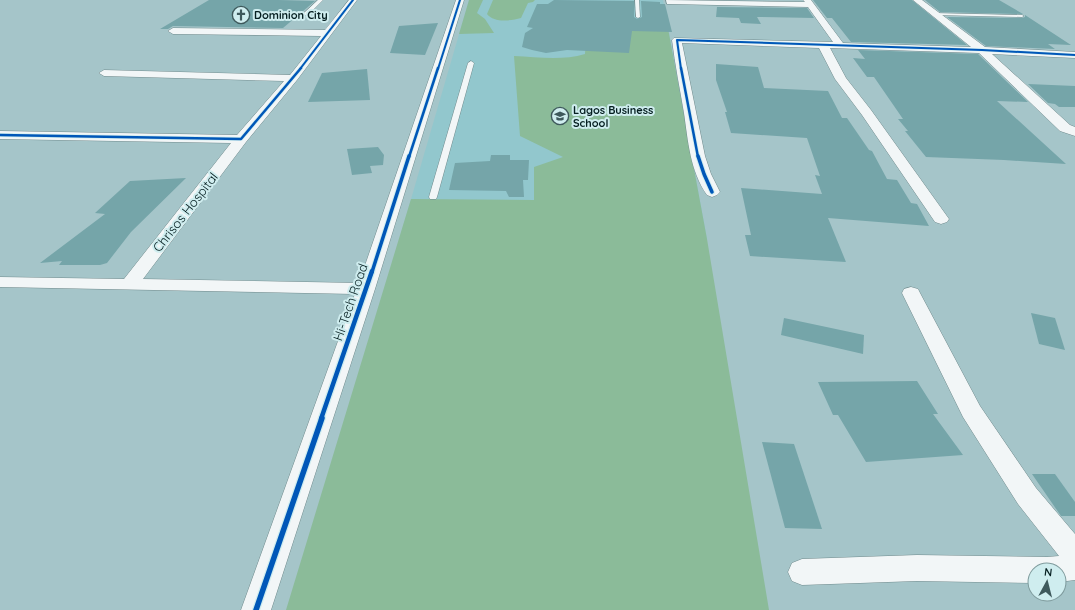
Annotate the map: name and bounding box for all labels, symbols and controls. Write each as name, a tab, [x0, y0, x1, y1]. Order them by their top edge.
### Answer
church icon: Dominion City	[231, 5, 251, 25]
place label: Dominion City	[254, 8, 328, 22]
place label: Lagos Business School	[573, 103, 653, 130]
school or university icon: Lagos Business School	[550, 106, 570, 126]
street label: Chrisos Hospital	[149, 169, 221, 255]
street label: Hi-Tech Road	[329, 261, 371, 343]
north arrow	[1027, 562, 1067, 602]
text: N	[1043, 565, 1053, 580]

